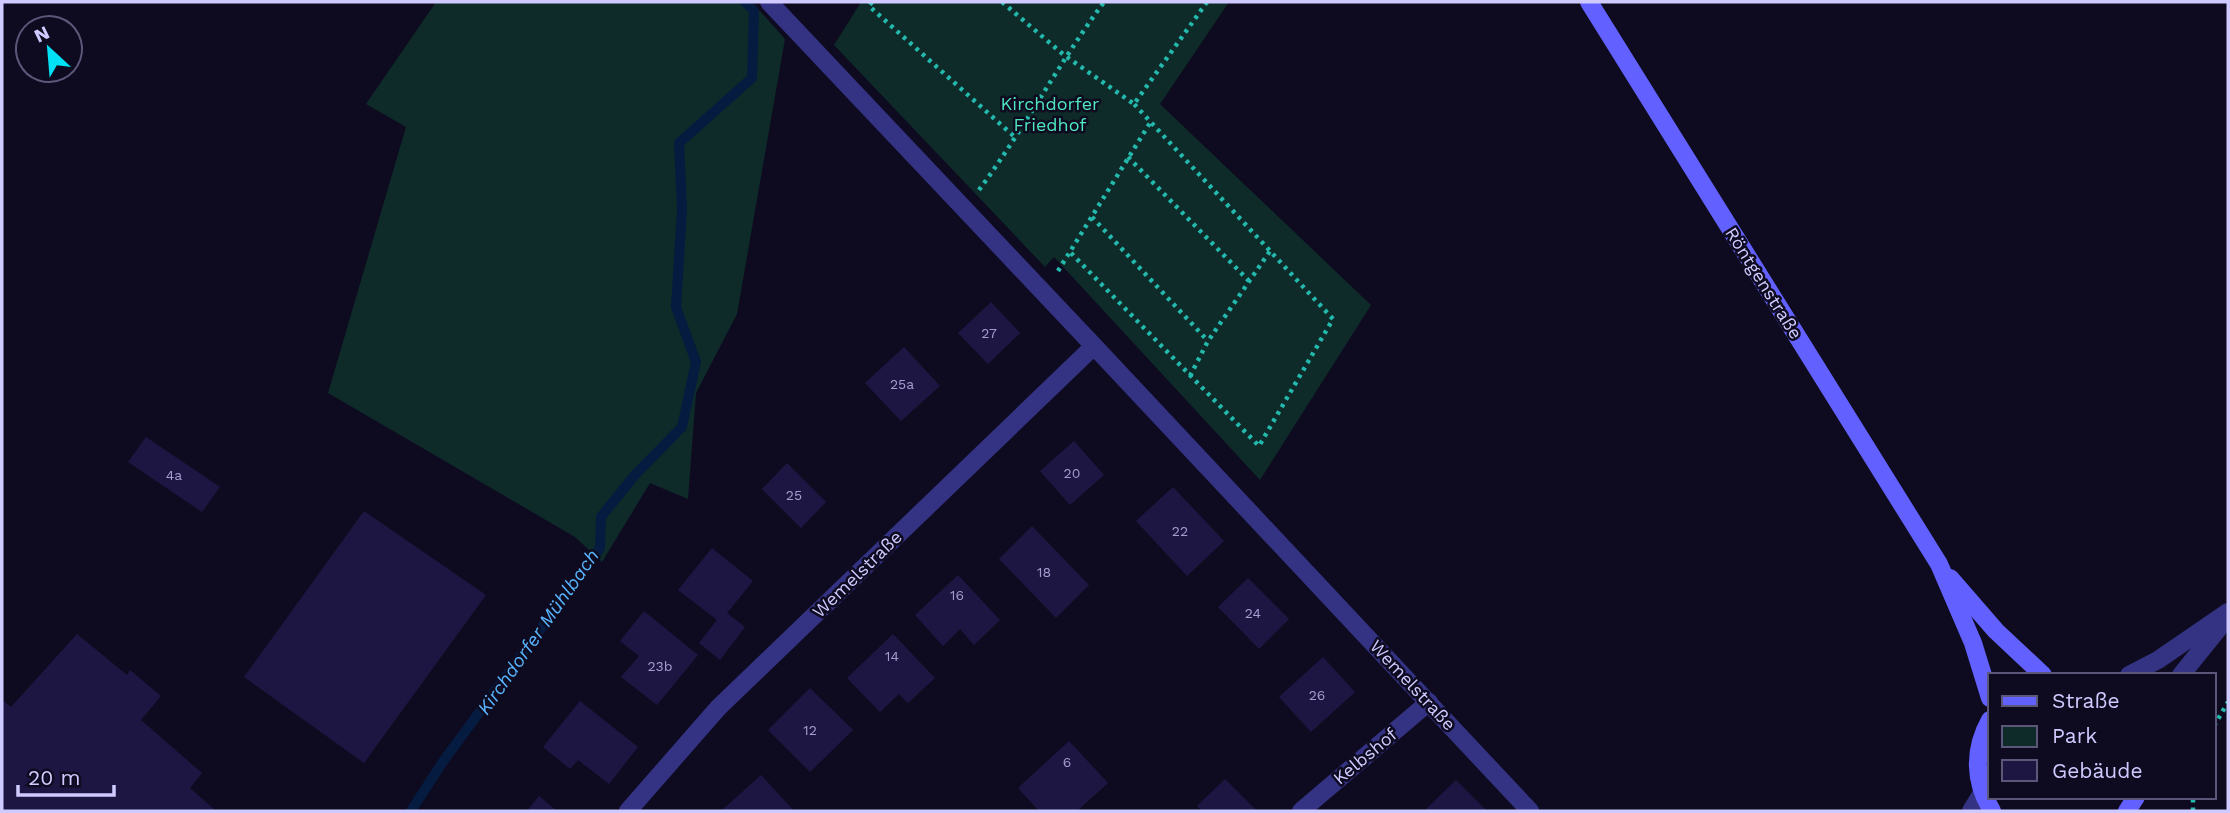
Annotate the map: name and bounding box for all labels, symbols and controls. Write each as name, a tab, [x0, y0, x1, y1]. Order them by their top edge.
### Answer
north arrow	[14, 14, 84, 84]
text: N	[30, 21, 53, 48]
park label: Kirchdorfer Friedhof	[1001, 93, 1099, 135]
street label: Röntgenstraße	[1721, 223, 1807, 343]
house number: 27	[981, 325, 997, 341]
house number: 25a	[890, 376, 914, 392]
house number: 20	[1064, 465, 1080, 481]
house number: 4a	[166, 467, 182, 483]
house number: 25	[786, 487, 802, 503]
house number: 22	[1172, 523, 1188, 539]
street label: Wemelstraße	[808, 526, 906, 622]
water label: Kirchdorfer Mühlbach	[472, 545, 604, 719]
house number: 18	[1037, 564, 1051, 580]
house number: 16	[950, 587, 964, 603]
house number: 24	[1245, 605, 1261, 621]
street label: Wemelstraße	[1366, 635, 1460, 735]
house number: 14	[885, 648, 899, 664]
house number: 23b	[647, 658, 673, 674]
legend	[1988, 673, 2216, 799]
house number: 26	[1309, 687, 1325, 703]
text: Straße	[2052, 688, 2120, 713]
house number: 12	[803, 722, 817, 738]
street label: Kelbshof	[1329, 723, 1401, 789]
text: Park	[2052, 723, 2097, 748]
scale bar	[18, 754, 114, 798]
house number: 6	[1063, 754, 1071, 770]
text: Gebäude	[2052, 758, 2143, 783]
text: 20 m	[28, 765, 80, 790]

